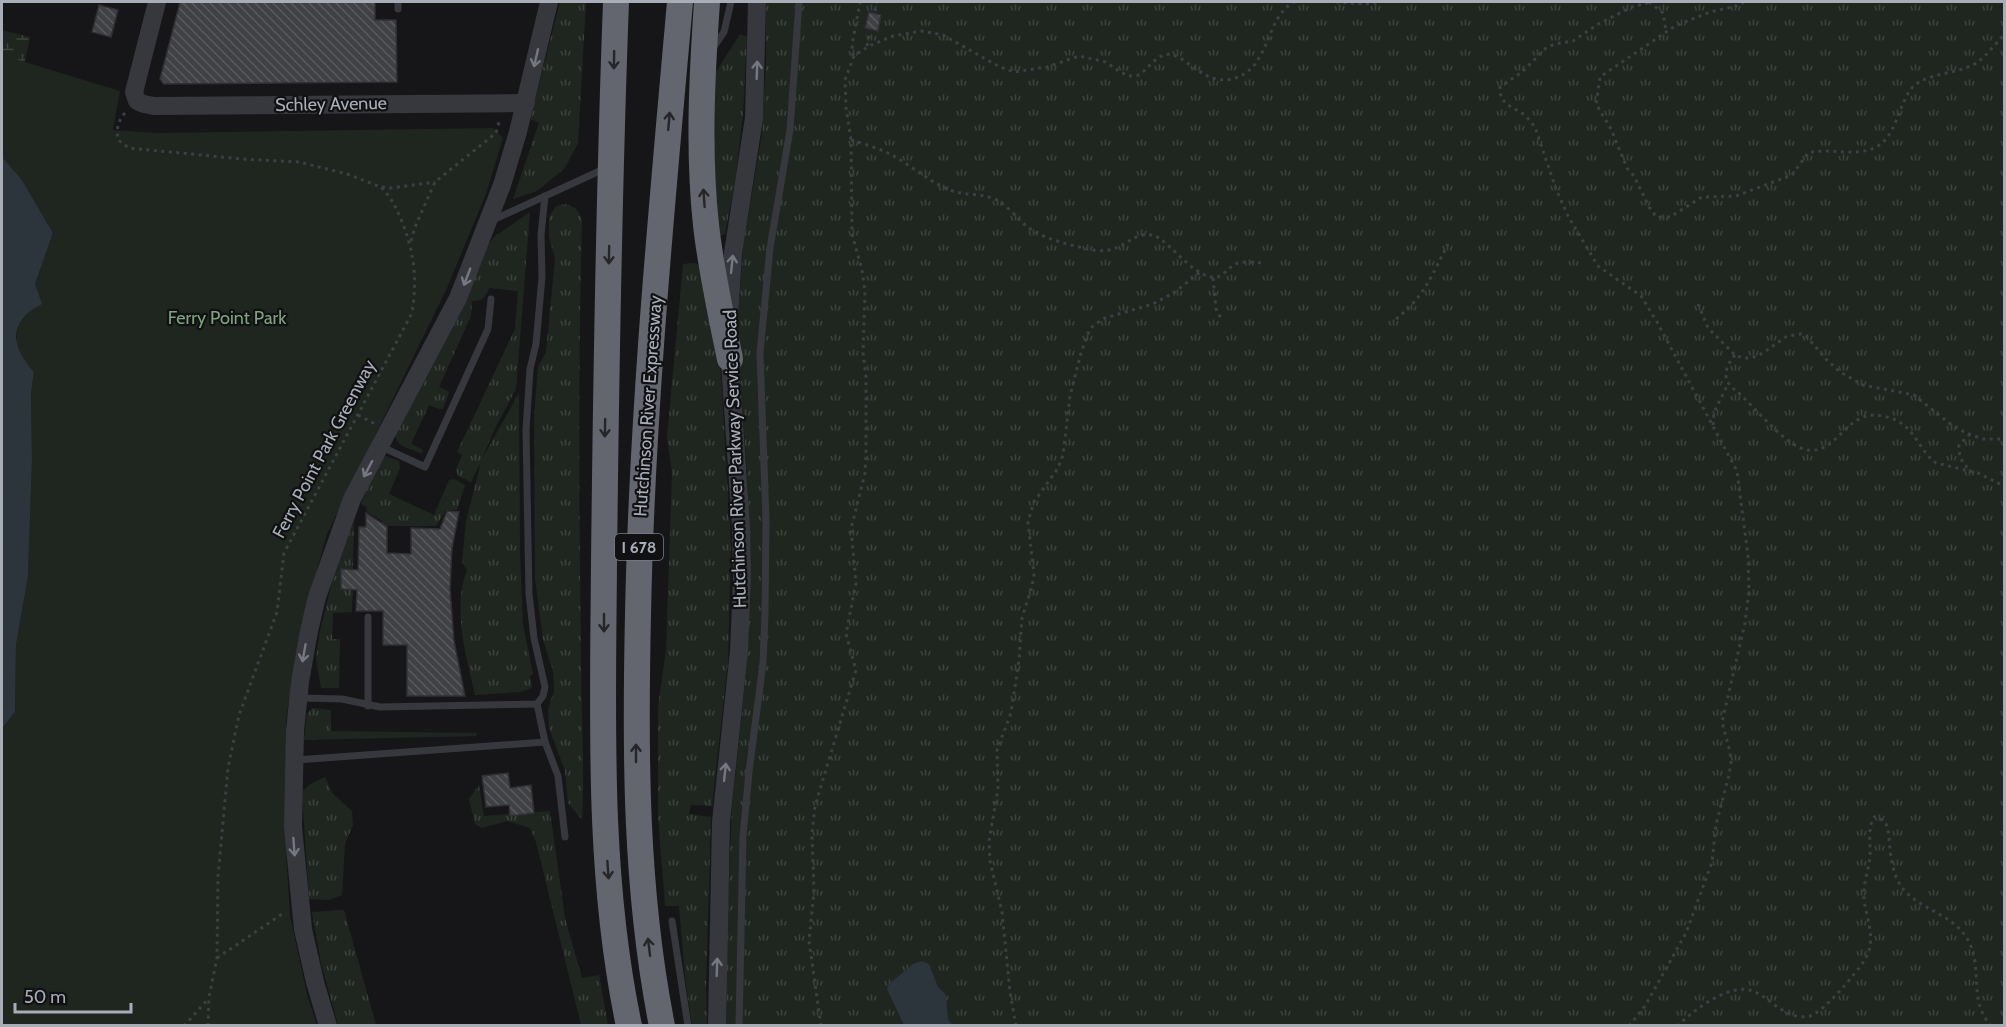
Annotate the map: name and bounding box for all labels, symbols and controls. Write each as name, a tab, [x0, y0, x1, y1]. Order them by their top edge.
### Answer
one-way arrow	[530, 48, 541, 68]
one-way arrow	[608, 49, 619, 69]
one-way arrow	[751, 61, 762, 81]
street label: Schley Avenue	[275, 92, 387, 116]
one-way arrow	[664, 111, 675, 131]
one-way arrow	[699, 188, 710, 208]
one-way arrow	[603, 244, 614, 264]
one-way arrow	[727, 254, 738, 274]
one-way arrow	[460, 267, 471, 286]
street label: Hutchinson River Expressway	[629, 295, 667, 517]
park label: Ferry Point Park	[168, 307, 287, 329]
street label: Hutchinson River Parkway Service Road	[719, 309, 751, 609]
street label: Ferry Point Park Greenway	[268, 356, 380, 542]
one-way arrow	[599, 418, 611, 438]
one-way arrow	[362, 460, 374, 477]
road number: I 678	[615, 534, 663, 560]
one-way arrow	[598, 613, 610, 633]
one-way arrow	[299, 642, 310, 662]
one-way arrow	[630, 743, 642, 763]
one-way arrow	[720, 763, 731, 783]
one-way arrow	[289, 836, 300, 856]
one-way arrow	[603, 860, 614, 879]
one-way arrow	[644, 938, 655, 957]
one-way arrow	[711, 958, 723, 978]
scale bar	[15, 976, 130, 1014]
text: 50 m	[24, 986, 66, 1008]

